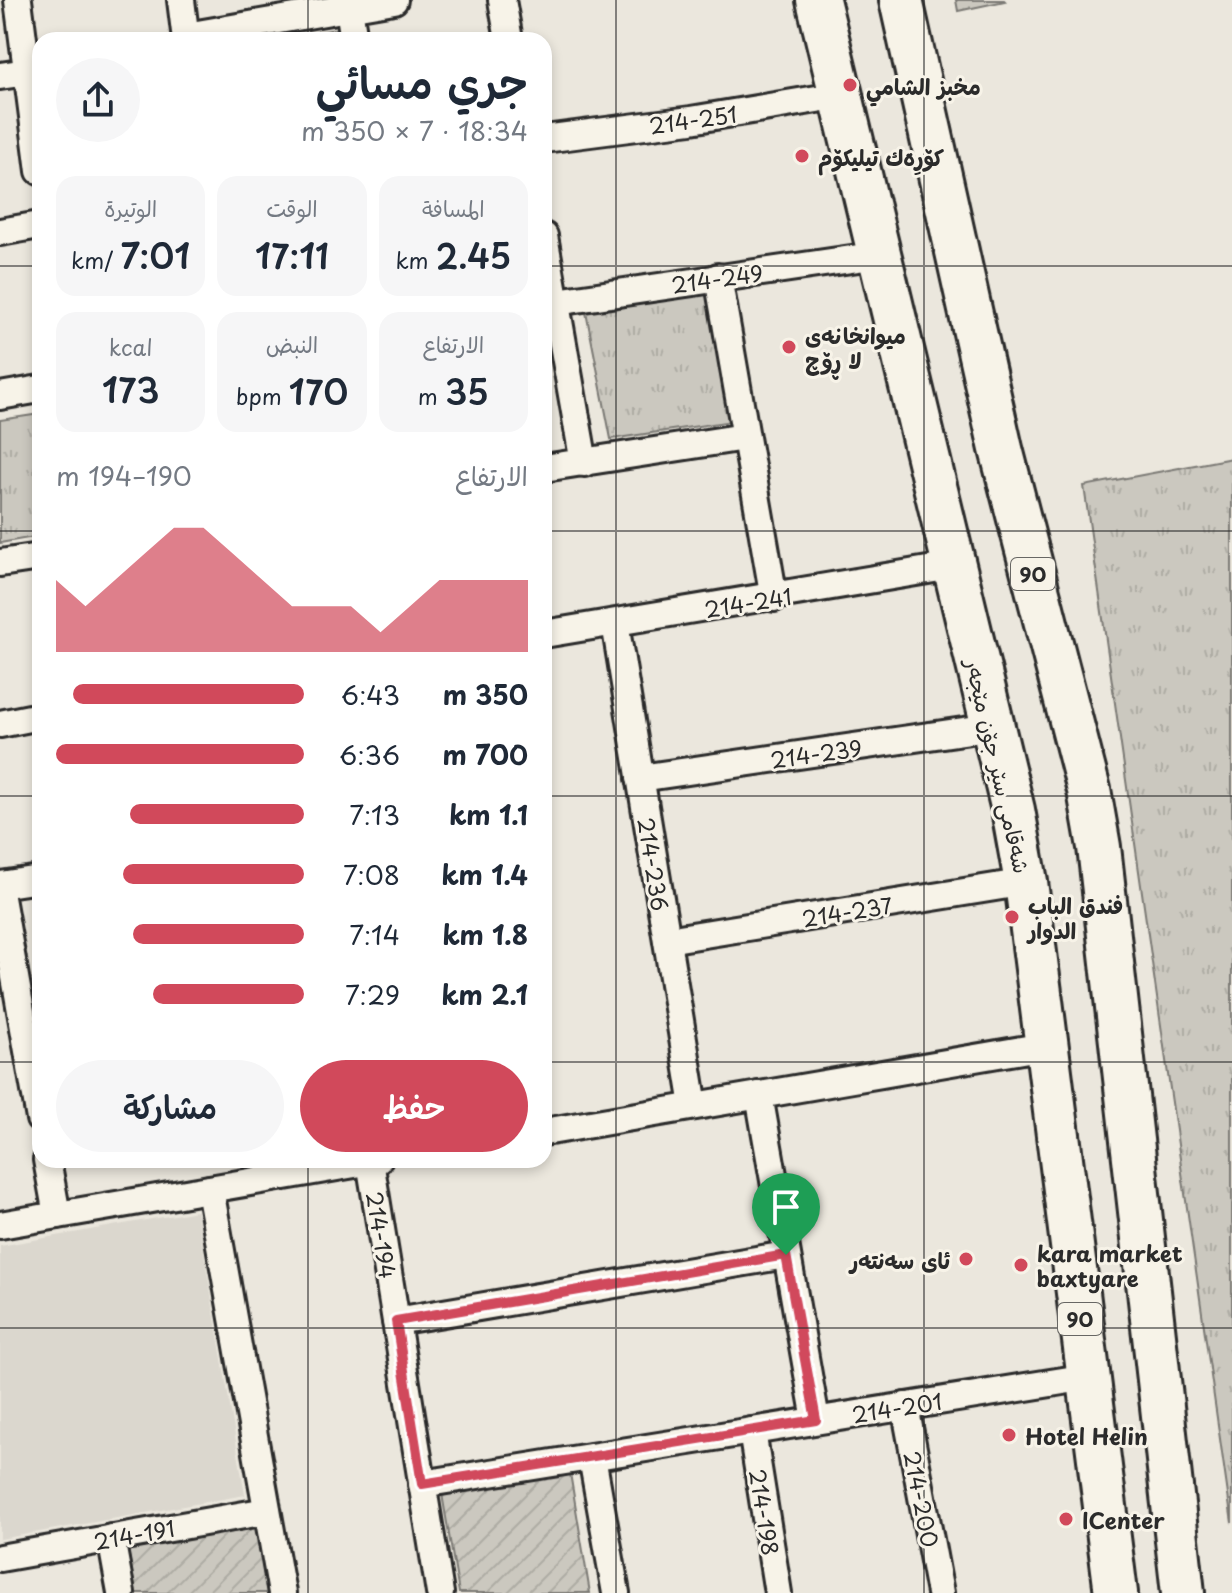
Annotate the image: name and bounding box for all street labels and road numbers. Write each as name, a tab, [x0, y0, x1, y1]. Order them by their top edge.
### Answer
street label: 214-251	[647, 96, 739, 142]
street label: 214-249	[669, 255, 765, 301]
road number: 90	[1011, 558, 1055, 590]
street label: 214-241	[702, 579, 794, 625]
street label: شەقامی سێر جۆن مێجەر	[958, 654, 1040, 877]
street label: 214-239	[768, 730, 864, 776]
street label: 214-236	[630, 815, 678, 913]
street label: 214-237	[799, 888, 895, 934]
street label: 214-194	[359, 1189, 405, 1281]
road number: 90	[1058, 1303, 1102, 1335]
street label: 214-201	[849, 1384, 945, 1430]
street label: 214-200	[896, 1448, 948, 1550]
street label: 214-198	[742, 1466, 788, 1558]
street label: 214-191	[91, 1511, 177, 1557]

